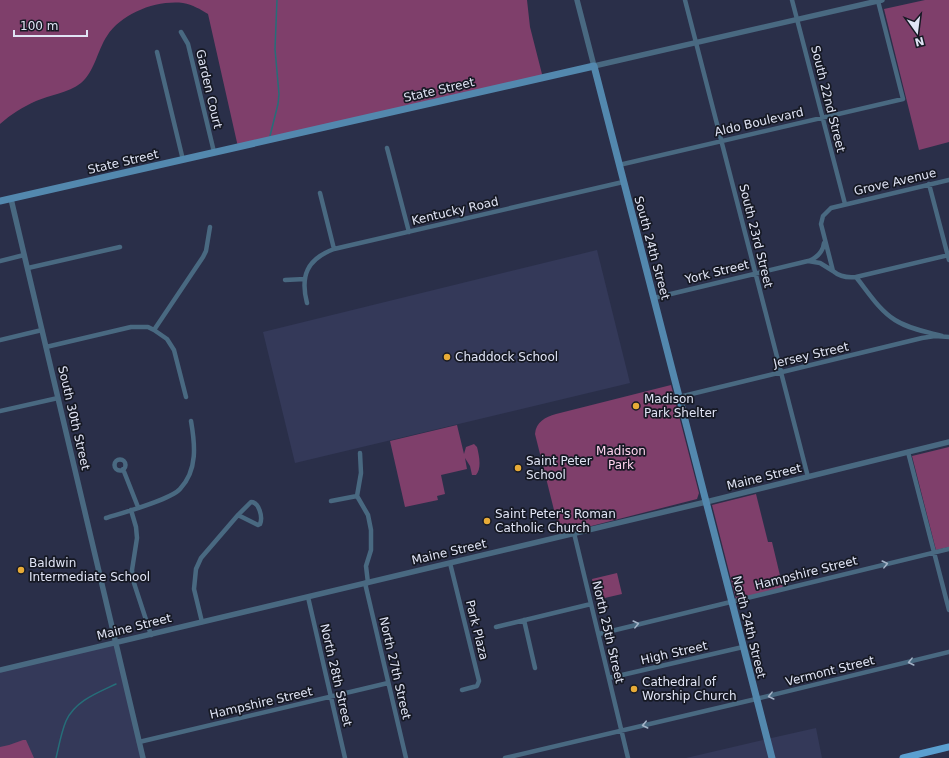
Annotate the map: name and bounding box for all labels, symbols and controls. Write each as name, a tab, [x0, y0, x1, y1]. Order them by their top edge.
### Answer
scale bar	[14, 12, 87, 38]
north arrow	[897, 12, 937, 52]
text: 100 m	[20, 19, 58, 33]
text: N	[913, 34, 925, 49]
street label: South 22nd Street	[808, 44, 848, 154]
street label: Garden Court	[193, 48, 225, 130]
street label: State Street	[402, 75, 476, 105]
street label: Aldo Boulevard	[713, 105, 805, 139]
street label: State Street	[86, 147, 160, 177]
street label: Grove Avenue	[852, 166, 938, 198]
street label: South 23rd Street	[736, 183, 776, 290]
street label: Kentucky Road	[410, 194, 500, 228]
street label: South 24th Street	[631, 195, 673, 302]
street label: York Street	[683, 257, 751, 287]
street label: Jersey Street	[771, 339, 850, 371]
place label: Chaddock School	[455, 350, 558, 364]
marker: Chaddock School	[442, 352, 452, 362]
street label: South 30th Street	[55, 365, 93, 472]
place label: Madison Park Shelter	[644, 392, 717, 420]
marker: Madison Park Shelter	[631, 401, 641, 411]
park label: Madison Park	[596, 444, 646, 472]
place label: Saint Peter School	[526, 454, 592, 482]
street label: Maine Street	[725, 461, 803, 493]
marker: Saint Peter School	[513, 463, 523, 473]
place label: Saint Peter's Roman Catholic Church	[495, 507, 616, 535]
marker: Saint Peter's Roman Catholic Church	[482, 516, 492, 526]
street label: Maine Street	[410, 537, 488, 567]
street label: Hampshire Street	[753, 553, 859, 593]
place label: Baldwin Intermediate School	[29, 556, 150, 584]
one-way arrow	[882, 561, 888, 569]
marker: Baldwin Intermediate School	[16, 565, 26, 575]
street label: North 24th Street	[729, 574, 769, 680]
street label: North 25th Street	[589, 579, 627, 685]
street label: Park Plaza	[463, 599, 491, 661]
street label: Maine Street	[95, 611, 173, 643]
street label: North 27th Street	[376, 615, 414, 721]
one-way arrow	[633, 621, 640, 629]
street label: North 28th Street	[317, 622, 355, 728]
street label: High Street	[639, 638, 709, 667]
street label: Vermont Street	[784, 653, 876, 689]
one-way arrow	[908, 657, 914, 665]
place label: Cathedral of Worship Church	[642, 675, 737, 703]
street label: Hampshire Street	[208, 684, 314, 722]
marker: Cathedral of Worship Church	[629, 684, 639, 694]
one-way arrow	[768, 691, 774, 699]
one-way arrow	[641, 721, 648, 729]

